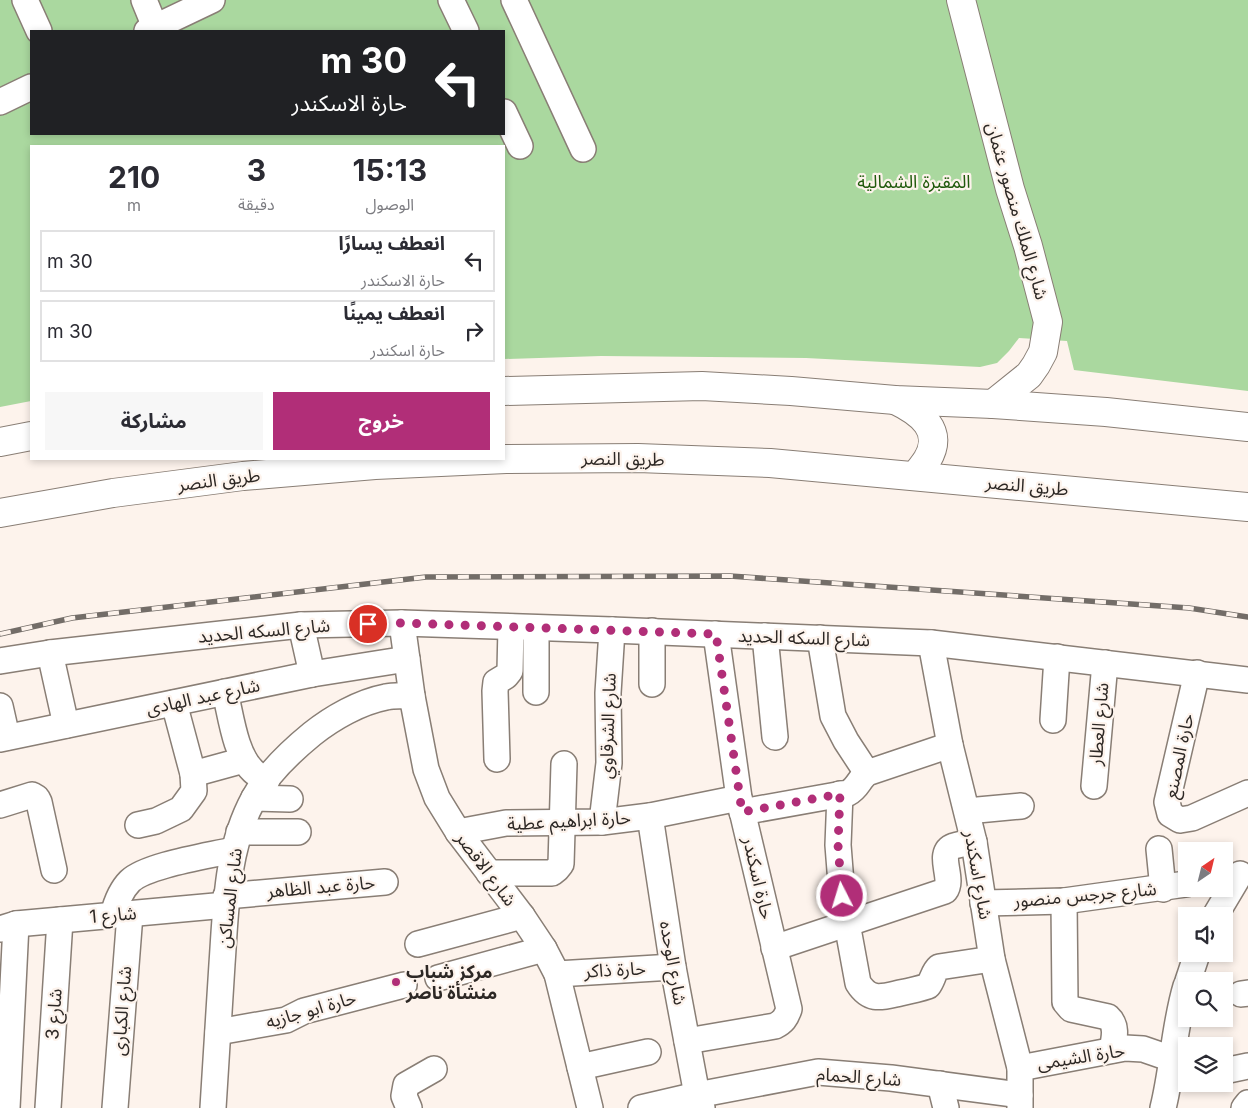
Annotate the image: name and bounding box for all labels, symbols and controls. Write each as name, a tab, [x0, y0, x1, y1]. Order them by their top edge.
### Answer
text: 30 m	[321, 39, 407, 81]
icon: left	[425, 50, 490, 115]
text: حارة الاسكندر	[292, 90, 407, 116]
street label: شارع الملك منصور عثمان	[978, 120, 1053, 303]
text: 3	[247, 152, 266, 188]
text: 15:13	[353, 152, 427, 188]
text: 210	[108, 159, 160, 195]
park label: المقبرة الشمالية	[857, 171, 971, 193]
text: دقيقة	[238, 194, 275, 214]
text: الوصول	[365, 194, 414, 214]
text: m	[127, 195, 141, 215]
text: انعطف يسارًا	[338, 232, 445, 255]
icon: left	[460, 247, 488, 275]
text: 30 m	[47, 250, 93, 273]
text: حارة الاسكندر	[361, 270, 445, 290]
text: انعطف يمينًا	[343, 302, 445, 325]
icon: right	[460, 317, 488, 345]
text: 30 m	[47, 320, 93, 343]
text: حارة اسكندر	[370, 340, 445, 360]
button: مشاركة	[45, 392, 263, 450]
button: خروج	[273, 392, 490, 450]
street label: طريق النصر	[580, 447, 665, 471]
street label: طريق النصر	[175, 464, 262, 496]
street label: طريق النصر	[984, 471, 1069, 501]
pin	[347, 603, 389, 645]
icon: arrive	[354, 610, 382, 638]
street label: شارع السكه الحديد	[197, 614, 331, 651]
street label: شارع السكه الحديد	[737, 625, 871, 654]
street label: شارع الشرقاوي	[595, 673, 624, 779]
street label: شارع عبد الهادى	[144, 674, 262, 723]
street label: شارع العطار	[1084, 682, 1117, 768]
street label: حارة المصنع	[1159, 712, 1202, 801]
street label: حارة ابراهيم عطية	[507, 807, 631, 837]
street label: شارع الاقصر	[448, 827, 521, 912]
street label: شارع اسكندر	[956, 828, 997, 922]
street label: حارة اسكندر	[738, 834, 778, 921]
north arrow	[1178, 842, 1232, 898]
map controls	[1178, 842, 1233, 1092]
street label: شارع المساكن	[213, 847, 250, 950]
position arrow	[815, 869, 867, 921]
street label: حارة عبد الظاهر	[265, 871, 376, 903]
street label: شارع جرجس منصور	[1012, 878, 1158, 915]
street label: شارع 1	[88, 902, 138, 931]
button: sound	[1178, 907, 1233, 962]
street label: شارع الوحده	[652, 919, 691, 1007]
street label: حارة ذاكر	[583, 957, 646, 983]
place label: مركز شباب منشأة ناصر	[405, 961, 497, 1004]
street label: شارع الكبارى	[108, 965, 139, 1057]
button: search	[1178, 972, 1233, 1027]
marker: مركز شباب منشأة ناصر	[390, 976, 402, 988]
street label: حارة ابو جازيه	[263, 987, 359, 1033]
street label: شارع 3	[41, 988, 70, 1041]
button: layers	[1178, 1037, 1233, 1092]
street label: حارة الشيمى	[1035, 1039, 1127, 1075]
street label: شارع الحمام	[816, 1063, 902, 1094]

